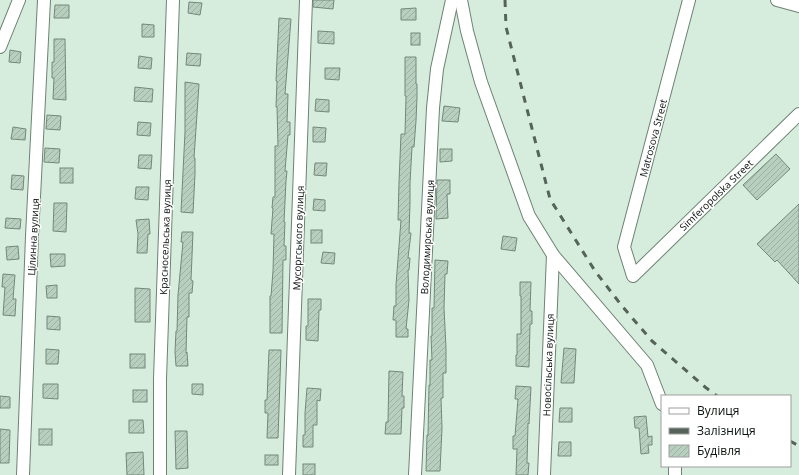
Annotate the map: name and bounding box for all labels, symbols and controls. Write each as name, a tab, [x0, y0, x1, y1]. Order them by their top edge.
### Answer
street label: Matrosova Street	[636, 97, 670, 178]
street label: Simferopolska Street	[676, 156, 756, 234]
street label: Красносельська вулиця	[156, 179, 174, 295]
street label: Володимирська вулиця	[417, 179, 437, 295]
street label: Мусоргського вулиця	[289, 185, 307, 291]
street label: Цілинна вулиця	[24, 198, 42, 276]
street label: Новосільська вулиця	[539, 313, 557, 417]
legend	[661, 395, 791, 467]
text: Вулиця	[697, 402, 739, 419]
text: Залізниця	[697, 422, 756, 439]
text: Будівля	[697, 442, 741, 459]

